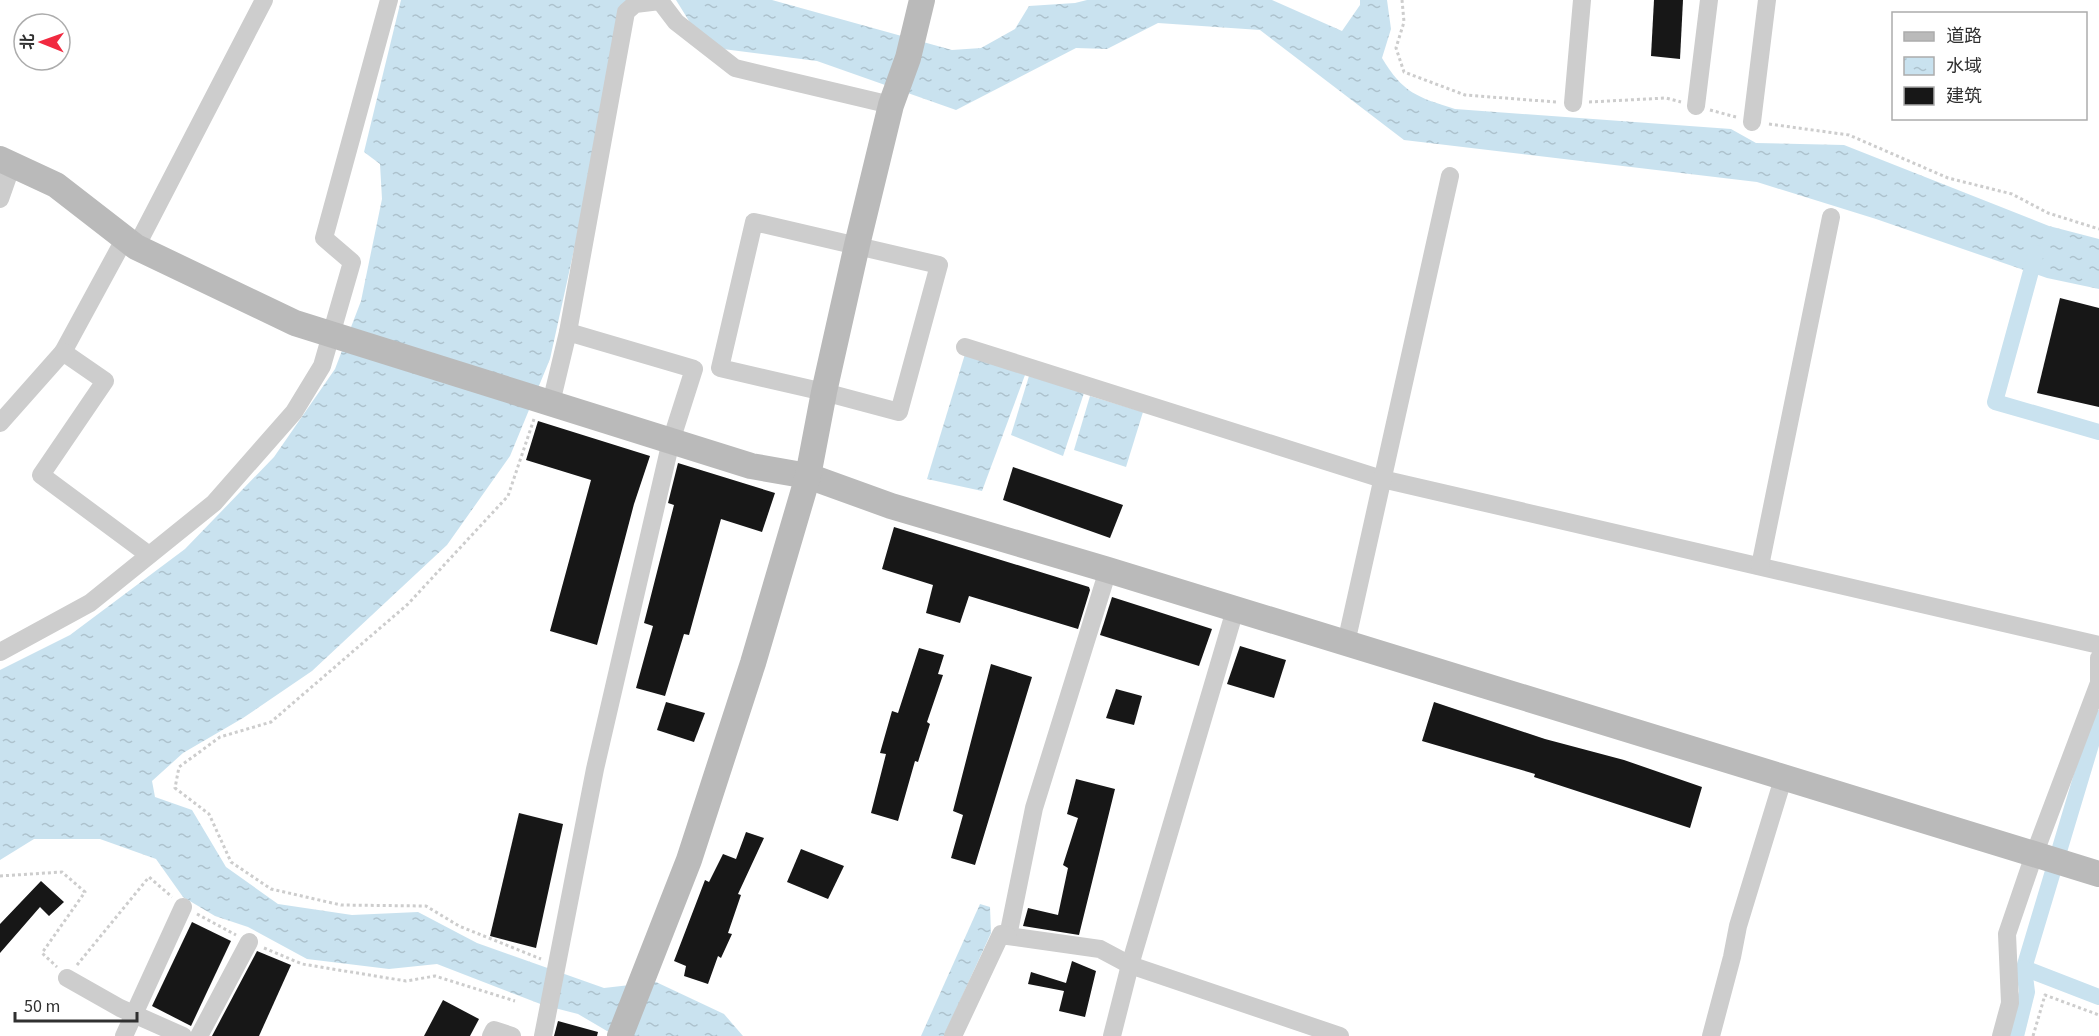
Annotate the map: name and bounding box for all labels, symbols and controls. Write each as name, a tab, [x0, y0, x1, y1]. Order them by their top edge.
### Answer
north arrow	[12, 12, 72, 72]
legend	[1892, 12, 2087, 120]
text: 道路	[1946, 24, 1982, 49]
text: 北	[17, 34, 39, 50]
text: 水域	[1946, 54, 1982, 79]
text: 建筑	[1946, 84, 1982, 109]
scale bar	[15, 985, 136, 1023]
text: 50 m	[24, 994, 60, 1019]

